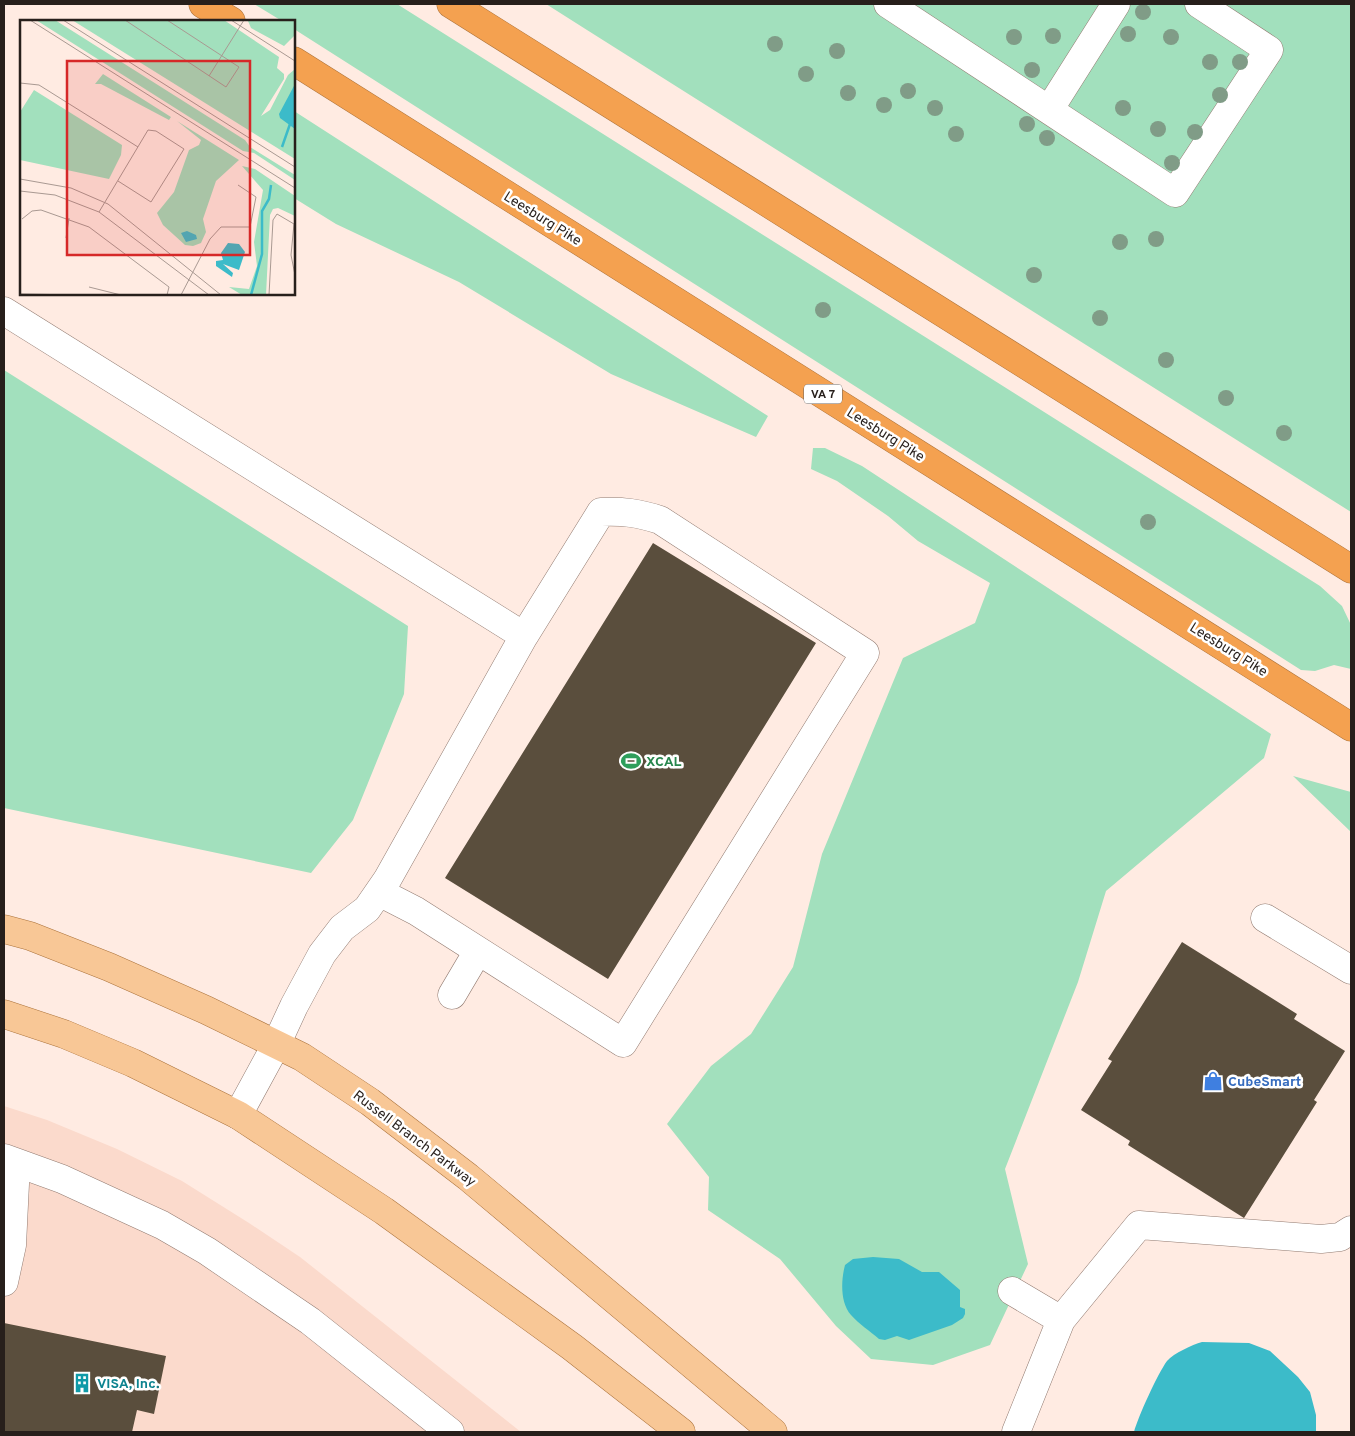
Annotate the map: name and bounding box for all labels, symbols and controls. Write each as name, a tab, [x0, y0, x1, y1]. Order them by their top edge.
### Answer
inset map	[20, 20, 295, 295]
street label: Leesburg Pike	[500, 189, 584, 250]
road number: VA 7	[804, 384, 842, 404]
street label: Leesburg Pike	[843, 405, 927, 466]
street label: Leesburg Pike	[1186, 620, 1270, 681]
sports icon: XCAL	[620, 750, 642, 772]
place label: XCAL	[646, 754, 682, 771]
shop icon: CubeSmart	[1202, 1070, 1224, 1092]
place label: CubeSmart	[1228, 1074, 1301, 1091]
street label: Russell Branch Parkway	[349, 1087, 479, 1191]
building icon: VISA, Inc.	[71, 1372, 93, 1394]
place label: VISA, Inc.	[97, 1376, 159, 1393]

